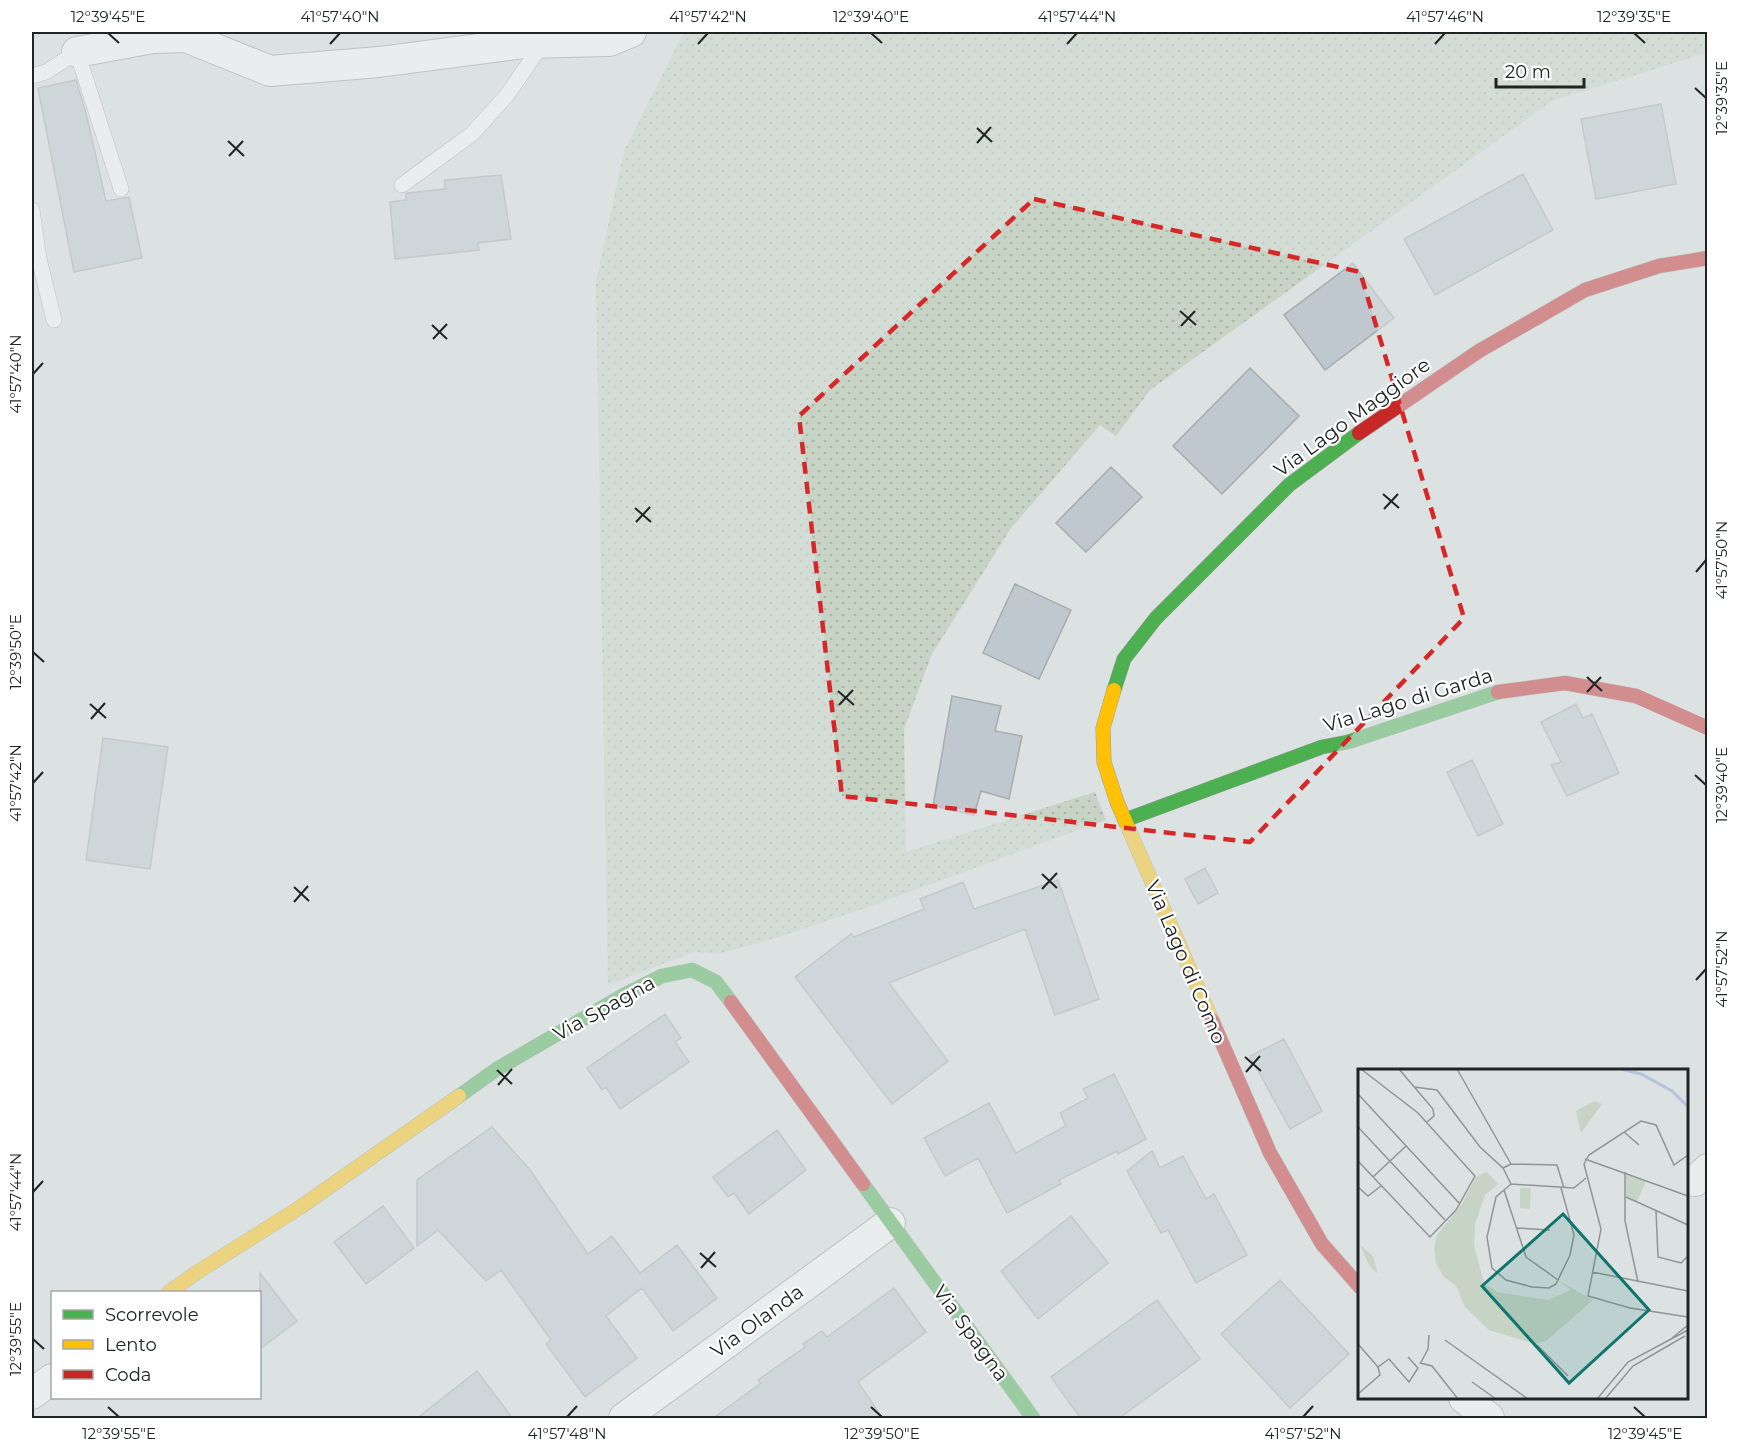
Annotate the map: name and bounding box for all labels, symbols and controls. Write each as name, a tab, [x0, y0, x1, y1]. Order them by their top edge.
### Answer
text: 12°39'45"E	[71, 7, 145, 26]
text: 41°57'40"N	[300, 7, 380, 26]
text: 41°57'42"N	[669, 7, 747, 26]
text: 12°39'40"E	[833, 7, 909, 26]
text: 41°57'44"N	[1038, 7, 1116, 26]
text: 41°57'46"N	[1406, 7, 1484, 26]
text: 12°39'35"E	[1597, 7, 1671, 26]
scale bar	[1496, 51, 1584, 89]
text: 20 m	[1505, 61, 1551, 83]
text: 12°39'35"E	[1712, 61, 1731, 135]
text: 41°57'40"N	[6, 334, 25, 414]
street label: Via Lago Maggiore	[1269, 352, 1435, 482]
text: 41°57'50"N	[1712, 521, 1731, 599]
text: 12°39'50"E	[6, 614, 25, 690]
street label: Via Lago di Garda	[1321, 663, 1495, 737]
text: 41°57'42"N	[6, 744, 25, 822]
text: 12°39'40"E	[1712, 747, 1731, 823]
street label: Via Lago di Como	[1141, 877, 1231, 1047]
text: 41°57'52"N	[1712, 931, 1731, 1007]
street label: Via Spagna	[549, 970, 659, 1046]
inset map	[1358, 1069, 1688, 1399]
text: 41°57'44"N	[6, 1153, 25, 1231]
street label: Via Olanda	[706, 1279, 808, 1363]
street label: Via Spagna	[928, 1280, 1014, 1386]
legend	[51, 1291, 261, 1399]
text: 12°39'55"E	[6, 1302, 25, 1376]
text: Scorrevole	[105, 1304, 199, 1326]
text: Lento	[105, 1334, 157, 1356]
text: Coda	[105, 1364, 151, 1386]
text: 12°39'55"E	[82, 1424, 156, 1443]
text: 41°57'48"N	[528, 1424, 606, 1443]
text: 12°39'50"E	[844, 1424, 920, 1443]
text: 41°57'52"N	[1265, 1424, 1341, 1443]
text: 12°39'45"E	[1608, 1424, 1682, 1443]

